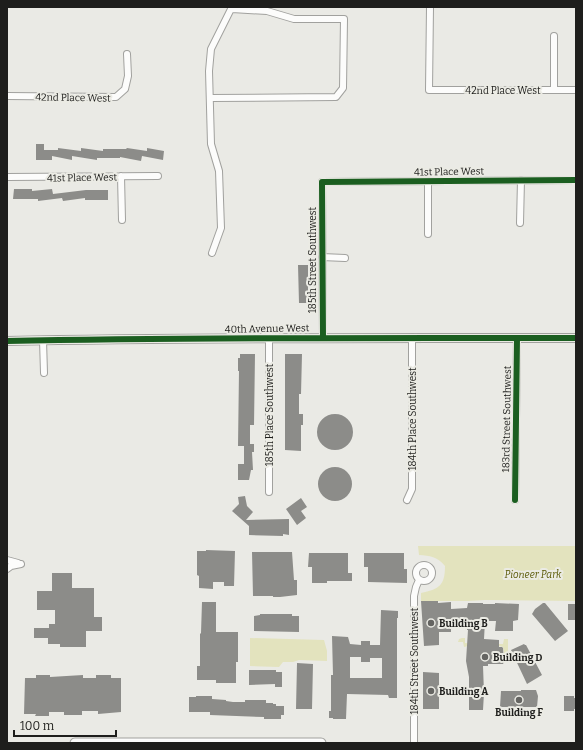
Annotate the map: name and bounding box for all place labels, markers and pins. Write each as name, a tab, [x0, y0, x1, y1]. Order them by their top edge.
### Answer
marker: Building B	[426, 618, 436, 628]
place label: Building B	[439, 618, 488, 630]
marker: Building D	[480, 652, 490, 662]
place label: Building D	[493, 652, 542, 664]
marker: Building A	[426, 686, 436, 696]
place label: Building A	[439, 686, 489, 698]
marker: Building F	[514, 695, 524, 705]
place label: Building F	[495, 707, 543, 719]

